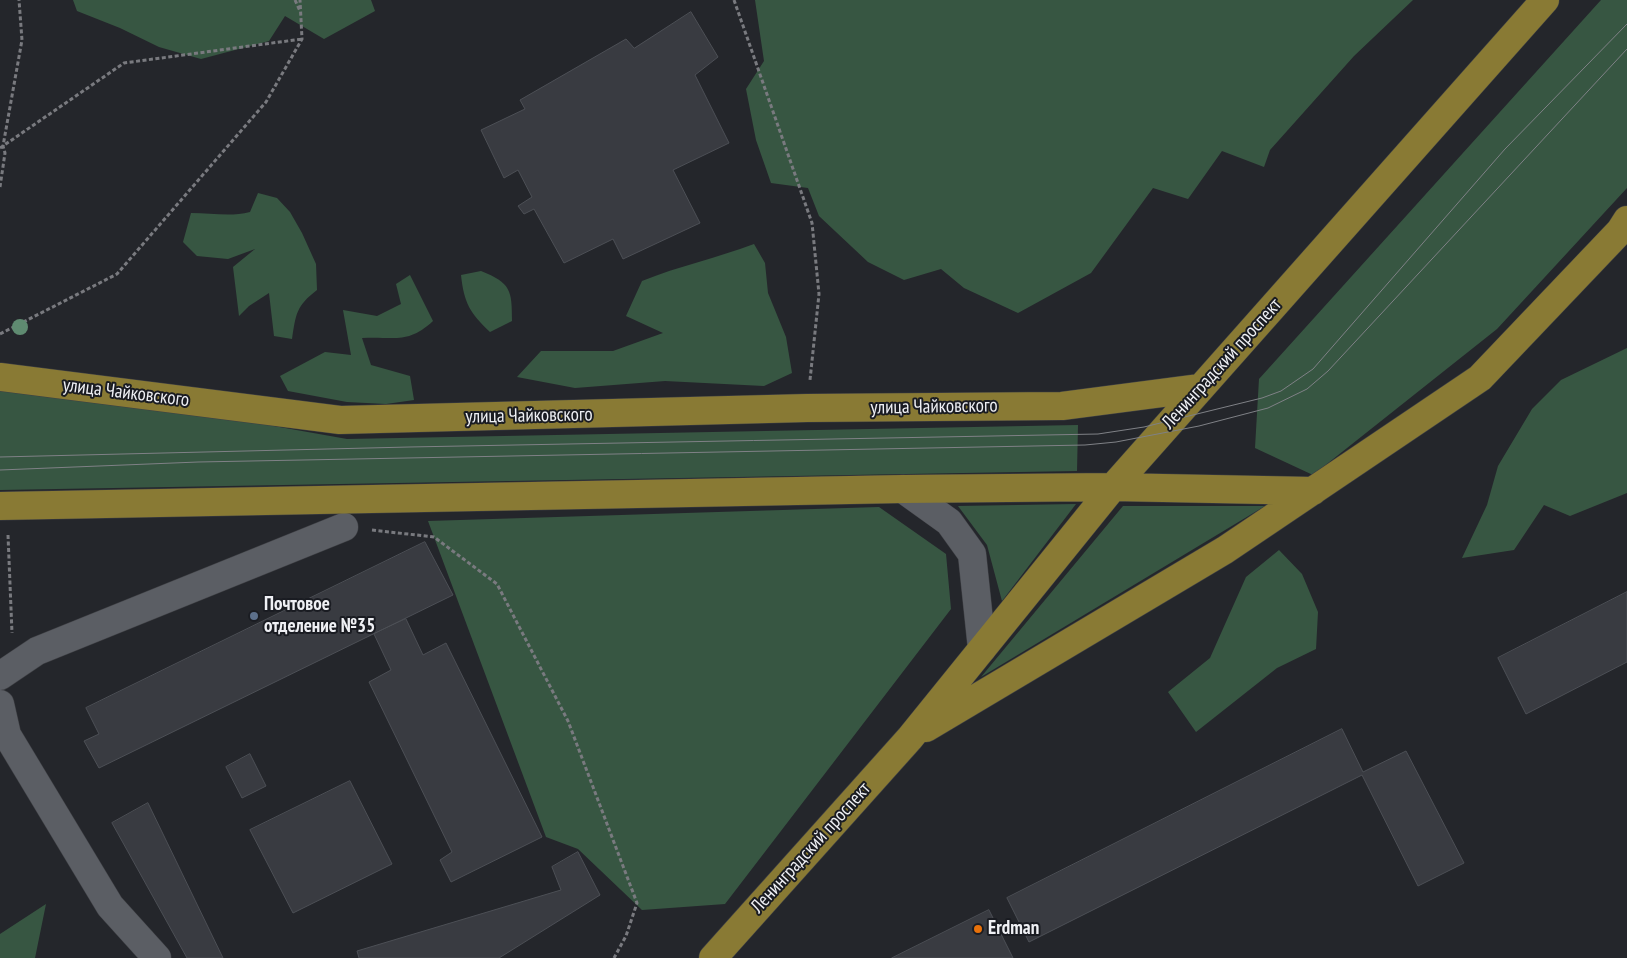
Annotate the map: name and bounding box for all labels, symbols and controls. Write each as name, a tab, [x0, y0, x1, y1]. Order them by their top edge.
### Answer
street label: Ленинградский проспект	[1157, 294, 1287, 434]
street label: улица Чайковского	[62, 374, 190, 412]
street label: улица Чайковского	[870, 394, 998, 420]
street label: улица Чайковского	[465, 403, 593, 429]
place label: Почтовое отделение №35	[264, 594, 375, 638]
marker: Почтовое отделение №35	[248, 610, 260, 622]
street label: Ленинградский проспект	[746, 778, 876, 918]
place label: Erdman	[988, 918, 1039, 940]
marker: Erdman	[972, 923, 984, 935]

